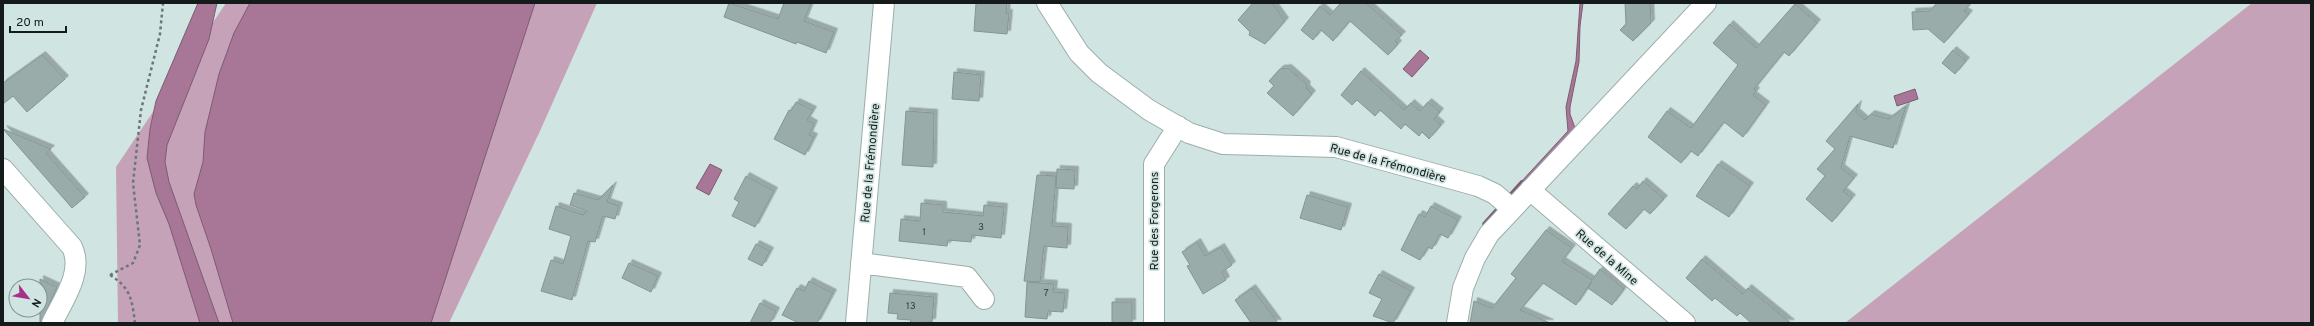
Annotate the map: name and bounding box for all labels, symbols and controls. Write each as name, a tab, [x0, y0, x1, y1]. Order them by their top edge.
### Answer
scale bar	[10, 8, 66, 34]
text: 20 m	[16, 15, 44, 31]
street label: Rue de la Frémondière	[858, 103, 884, 223]
street label: Rue de la Frémondière	[1328, 141, 1448, 187]
street label: Rue des Forgerons	[1147, 172, 1163, 270]
house number: 3	[978, 221, 984, 234]
house number: 1	[922, 226, 926, 239]
street label: Rue de la Mine	[1572, 226, 1641, 289]
north arrow	[8, 278, 48, 318]
house number: 7	[1043, 287, 1049, 300]
text: N	[28, 296, 44, 310]
house number: 13	[906, 300, 916, 313]

